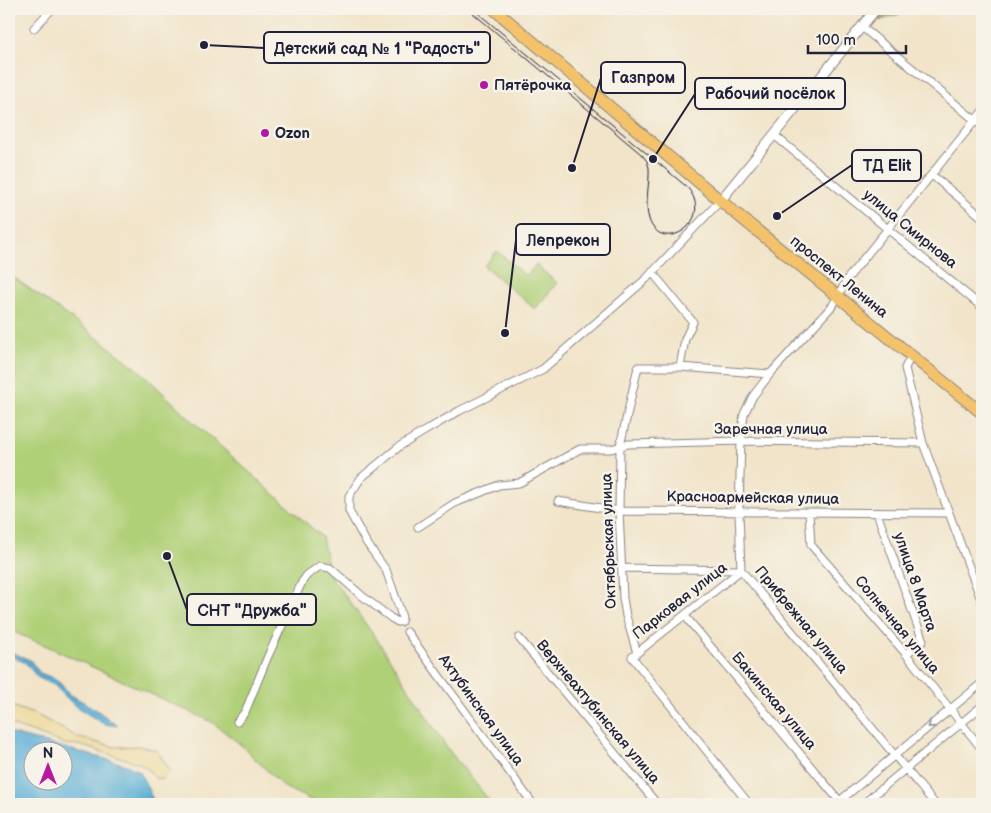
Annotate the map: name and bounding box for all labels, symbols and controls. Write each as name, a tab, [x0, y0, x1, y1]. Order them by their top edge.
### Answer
scale bar	[808, 22, 906, 54]
text: 100 m	[816, 31, 856, 50]
callout: Детский сад № 1 "Радость"	[264, 32, 490, 63]
text: Детский сад № 1 "Радость"	[274, 40, 480, 59]
callout: Газпром	[601, 62, 685, 93]
text: Газпром	[611, 69, 675, 88]
place label: Пятёрочка	[494, 76, 572, 95]
callout: Рабочий посёлок	[695, 78, 845, 109]
marker: Пятёрочка	[478, 79, 490, 91]
text: Рабочий посёлок	[705, 85, 836, 104]
place label: Ozon	[275, 124, 310, 143]
marker: Ozon	[259, 127, 271, 139]
callout: ТД Elit	[852, 150, 921, 181]
text: ТД Elit	[863, 157, 912, 176]
street label: улица Смирнова	[859, 185, 961, 273]
callout: Лепрекон	[516, 224, 610, 255]
text: Лепрекон	[525, 232, 600, 251]
street label: проспект Ленина	[786, 232, 892, 322]
street label: Заречная улица	[714, 420, 828, 439]
street label: Октябрьская улица	[597, 473, 621, 609]
street label: Красноармейская улица	[667, 487, 840, 509]
street label: улица 8 Марта	[889, 530, 941, 634]
street label: Парковая улица	[629, 558, 731, 644]
street label: Прибрежная улица	[750, 562, 852, 678]
street label: Солнечная улица	[850, 572, 944, 678]
callout: СНТ "Дружба"	[187, 594, 316, 625]
text: СНТ "Дружба"	[197, 602, 307, 621]
street label: Верхнеахтубинская улица	[532, 636, 664, 788]
street label: Бакинская улица	[728, 648, 821, 754]
street label: Ахтубинская улица	[434, 650, 528, 769]
one-way arrow	[928, 720, 937, 728]
north arrow	[22, 740, 72, 790]
text: N	[43, 745, 53, 762]

